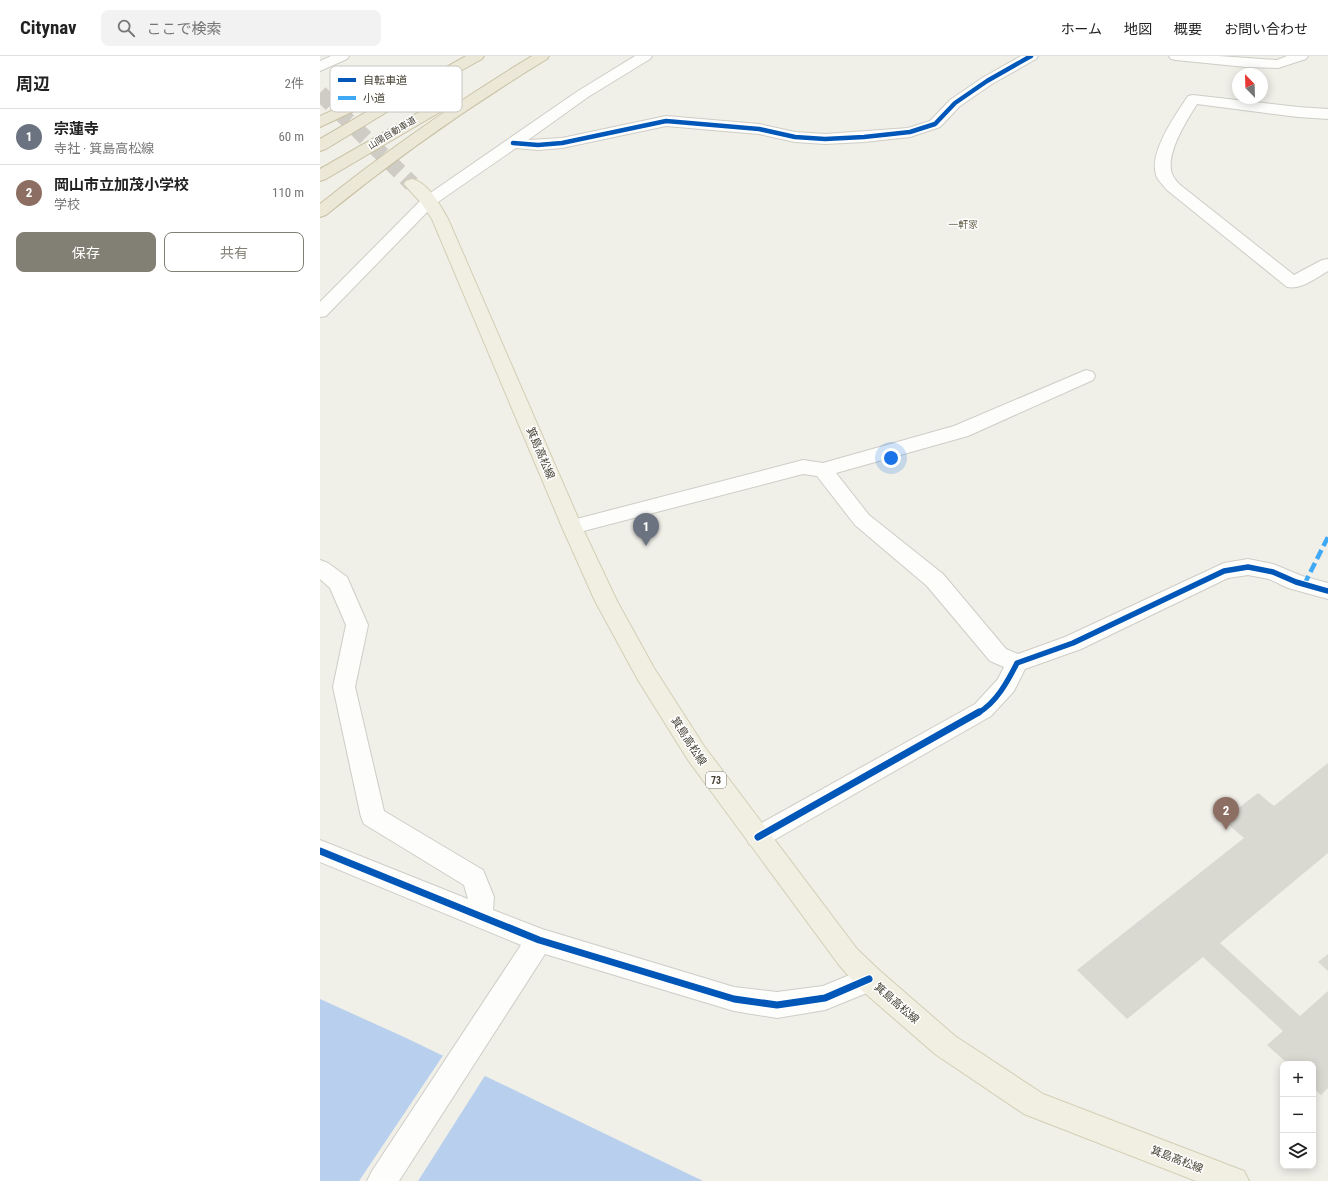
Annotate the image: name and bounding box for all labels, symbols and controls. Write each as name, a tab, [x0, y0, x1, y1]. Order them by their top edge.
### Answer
search box	[101, 10, 381, 46]
text: Citynav	[20, 16, 77, 39]
icon: search	[115, 17, 137, 39]
text: ここで検索	[147, 20, 222, 38]
text: ホーム	[1060, 21, 1102, 37]
text: 地図	[1124, 21, 1152, 37]
text: 概要	[1174, 21, 1202, 37]
text: お問い合わせ	[1224, 21, 1308, 37]
legend	[330, 66, 462, 112]
north arrow	[1232, 68, 1268, 104]
text: 周辺	[16, 74, 50, 94]
text: 自転車道	[363, 74, 407, 87]
text: 2件	[285, 76, 304, 91]
text: 小道	[363, 92, 385, 105]
street label: 山陽自動車道	[366, 115, 418, 151]
text: 宗蓮寺	[54, 120, 99, 138]
text: 1	[26, 129, 32, 144]
text: 60 m	[278, 129, 304, 144]
text: 寺社 · 箕島高松線	[54, 141, 154, 156]
text: 岡山市立加茂小学校	[54, 176, 189, 194]
text: 2	[26, 185, 32, 200]
text: 110 m	[272, 185, 304, 200]
text: 学校	[54, 197, 80, 212]
district label: 一軒家	[948, 219, 978, 230]
button: 保存	[16, 232, 156, 272]
button: 共有	[164, 232, 304, 272]
street label: 箕島高松線	[524, 425, 557, 481]
your location	[881, 448, 901, 468]
pin: 1	[633, 513, 659, 546]
street label: 箕島高松線	[668, 715, 709, 768]
road number: 73	[706, 772, 726, 788]
pin: 2	[1213, 797, 1239, 830]
street label: 箕島高松線	[872, 980, 922, 1026]
map controls	[1280, 1061, 1316, 1169]
button: +	[1280, 1061, 1316, 1097]
button: −	[1280, 1097, 1316, 1133]
button: layers	[1280, 1133, 1316, 1169]
street label: 箕島高松線	[1149, 1144, 1205, 1175]

